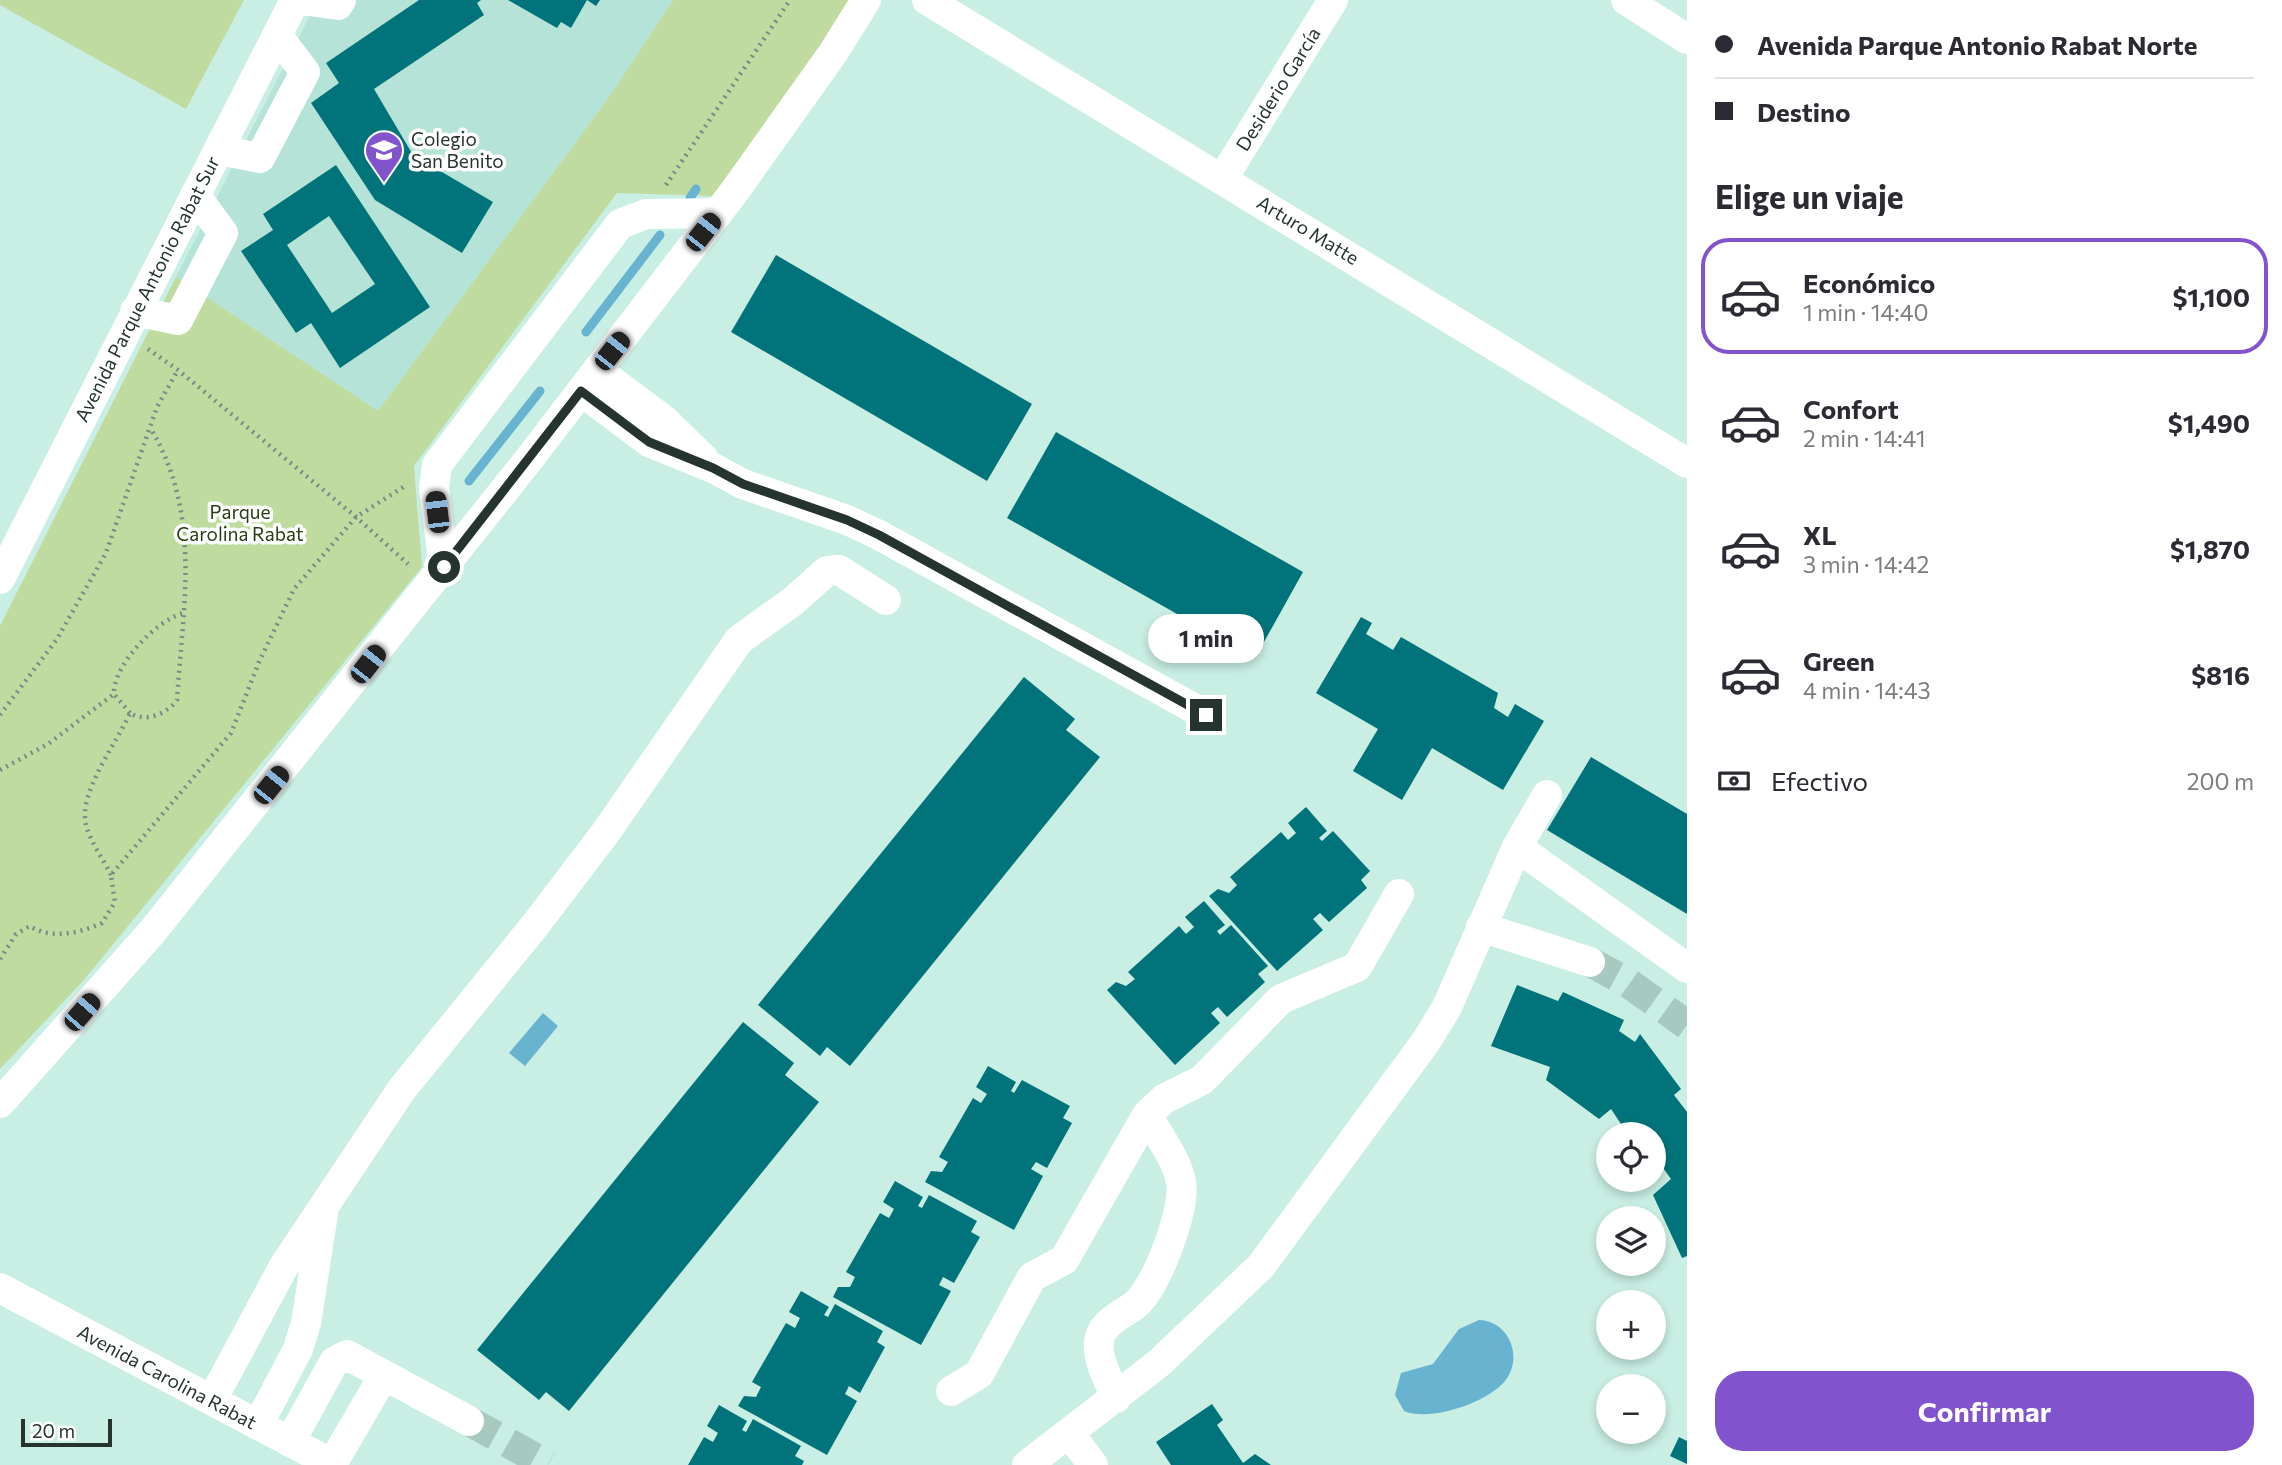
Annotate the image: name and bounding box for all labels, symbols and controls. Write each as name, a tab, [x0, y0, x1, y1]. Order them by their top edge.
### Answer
street label: Desiderio García	[1230, 23, 1325, 155]
text: Avenida Parque Antonio Rabat Norte	[1757, 29, 2197, 60]
text: Destino	[1757, 96, 1851, 127]
place label: Colegio San Benito	[411, 127, 504, 172]
school or university icon: Colegio San Benito	[363, 129, 405, 184]
street label: Avenida Parque Antonio Rabat Sur	[69, 152, 224, 425]
text: Elige un viaje	[1715, 176, 1904, 216]
street label: Arturo Matte	[1253, 190, 1363, 269]
car	[682, 209, 725, 255]
icon: car	[1719, 265, 1782, 328]
text: Económico	[1803, 267, 1935, 298]
text: $1,100	[2172, 281, 2250, 312]
text: 1 min · 14:40	[1803, 298, 1929, 326]
car	[591, 328, 634, 374]
icon: car	[1719, 391, 1782, 454]
text: Confort	[1803, 393, 1899, 424]
text: $1,490	[2168, 407, 2250, 438]
text: 2 min · 14:41	[1803, 424, 1926, 452]
car	[425, 490, 450, 534]
park label: Parque Carolina Rabat	[176, 500, 304, 545]
icon: car	[1719, 517, 1782, 580]
text: XL	[1803, 519, 1837, 550]
text: $1,870	[2170, 533, 2250, 564]
text: 3 min · 14:42	[1803, 550, 1929, 578]
route start	[428, 551, 460, 583]
callout: 1 min	[1148, 614, 1264, 662]
text: 1 min	[1179, 624, 1233, 652]
car	[347, 641, 390, 687]
icon: car	[1719, 643, 1782, 706]
text: Green	[1803, 645, 1875, 676]
text: $816	[2191, 659, 2250, 690]
text: 4 min · 14:43	[1803, 676, 1931, 704]
route end	[1190, 699, 1222, 731]
car	[250, 762, 293, 808]
icon: cash	[1715, 762, 1753, 800]
text: Efectivo	[1771, 765, 1868, 796]
text: 200 m	[2187, 767, 2254, 795]
car	[61, 989, 104, 1035]
map controls	[1596, 1122, 1666, 1444]
button: locate	[1596, 1122, 1666, 1192]
button: layers	[1596, 1206, 1666, 1276]
button: +	[1596, 1290, 1666, 1360]
street label: Avenida Carolina Rabat	[74, 1320, 261, 1434]
button: Confirmar	[1715, 1371, 2254, 1451]
button: −	[1596, 1374, 1666, 1444]
scale bar	[21, 1416, 112, 1448]
text: 20 m	[32, 1419, 75, 1442]

